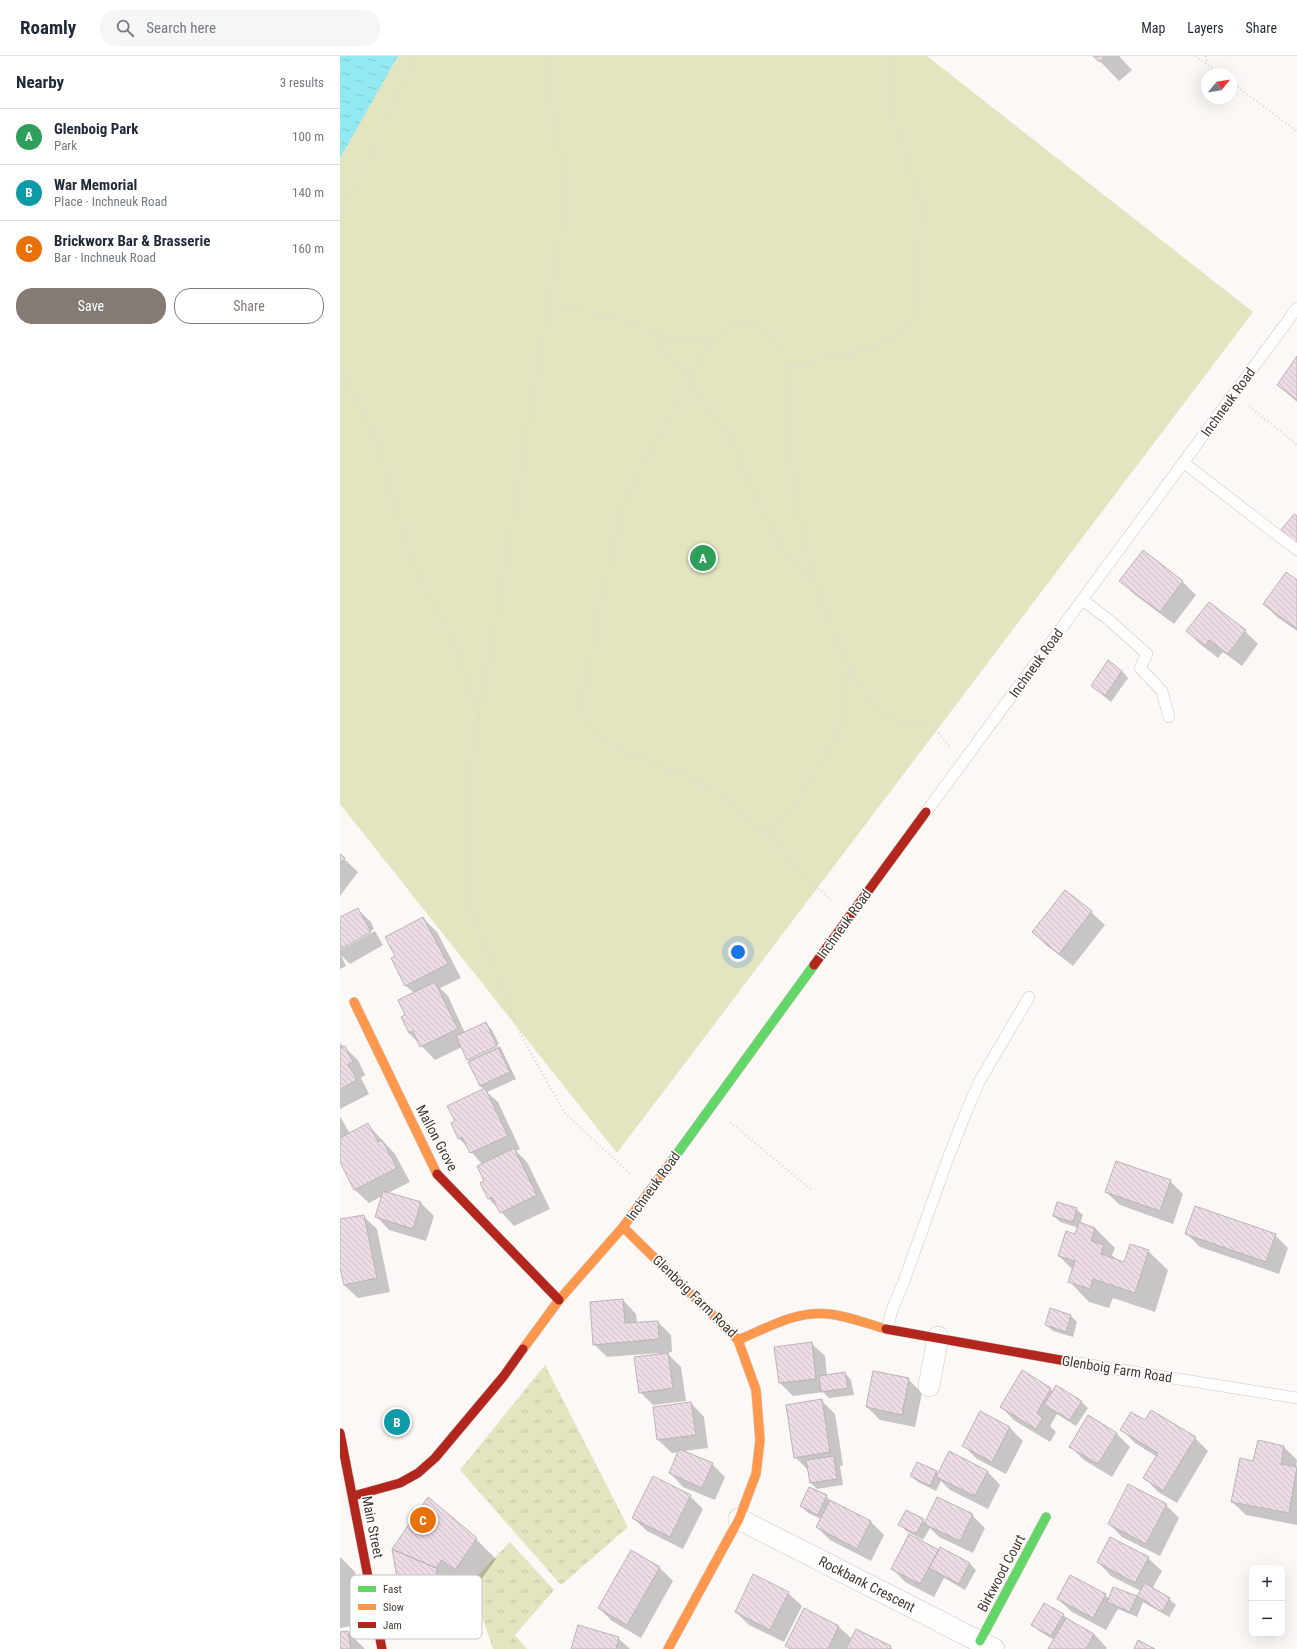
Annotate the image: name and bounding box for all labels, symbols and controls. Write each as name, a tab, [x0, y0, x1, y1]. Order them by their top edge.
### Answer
search box	[100, 10, 380, 46]
text: Roamly	[20, 16, 76, 39]
icon: search	[114, 17, 136, 39]
text: Search here	[146, 19, 216, 37]
text: Map	[1141, 20, 1165, 36]
text: Layers	[1187, 20, 1224, 36]
text: Share	[1246, 20, 1277, 36]
north arrow	[1201, 68, 1237, 104]
text: Nearby	[16, 72, 64, 92]
text: 3 results	[280, 75, 324, 90]
text: Glenboig Park	[54, 120, 138, 138]
text: A	[25, 129, 33, 144]
text: 100 m	[292, 129, 324, 144]
text: Park	[54, 138, 77, 153]
text: War Memorial	[54, 176, 137, 194]
text: B	[25, 185, 33, 200]
text: 140 m	[292, 185, 324, 200]
text: Place · Inchneuk Road	[54, 194, 167, 209]
text: Brickworx Bar & Brasserie	[54, 232, 210, 250]
text: C	[25, 241, 33, 256]
text: 160 m	[292, 241, 324, 256]
text: Bar · Inchneuk Road	[54, 250, 156, 265]
button: Save	[16, 288, 166, 324]
button: Share	[174, 288, 324, 324]
street label: Inchneuk Road	[1198, 364, 1258, 440]
pin: A	[690, 543, 716, 573]
street label: Inchneuk Road	[1006, 625, 1066, 701]
street label: Inchneuk Road	[814, 886, 874, 962]
your location	[728, 942, 748, 962]
street label: Mallon Grove	[413, 1102, 461, 1174]
street label: Inchneuk Road	[623, 1148, 683, 1224]
street label: Glenboig Farm Road	[649, 1252, 741, 1340]
street label: Glenboig Farm Road	[1061, 1352, 1173, 1386]
pin: B	[384, 1407, 410, 1437]
street label: Main Street	[359, 1494, 387, 1560]
pin: C	[410, 1505, 436, 1535]
street label: Birkwood Court	[974, 1532, 1028, 1614]
street label: Rockbank Crescent	[816, 1553, 918, 1615]
map controls	[1249, 1565, 1285, 1637]
button: +	[1249, 1565, 1285, 1601]
legend	[350, 1575, 482, 1639]
text: Fast	[383, 1583, 402, 1596]
text: Slow	[383, 1601, 404, 1614]
button: −	[1249, 1601, 1285, 1637]
text: Jam	[383, 1619, 402, 1632]

